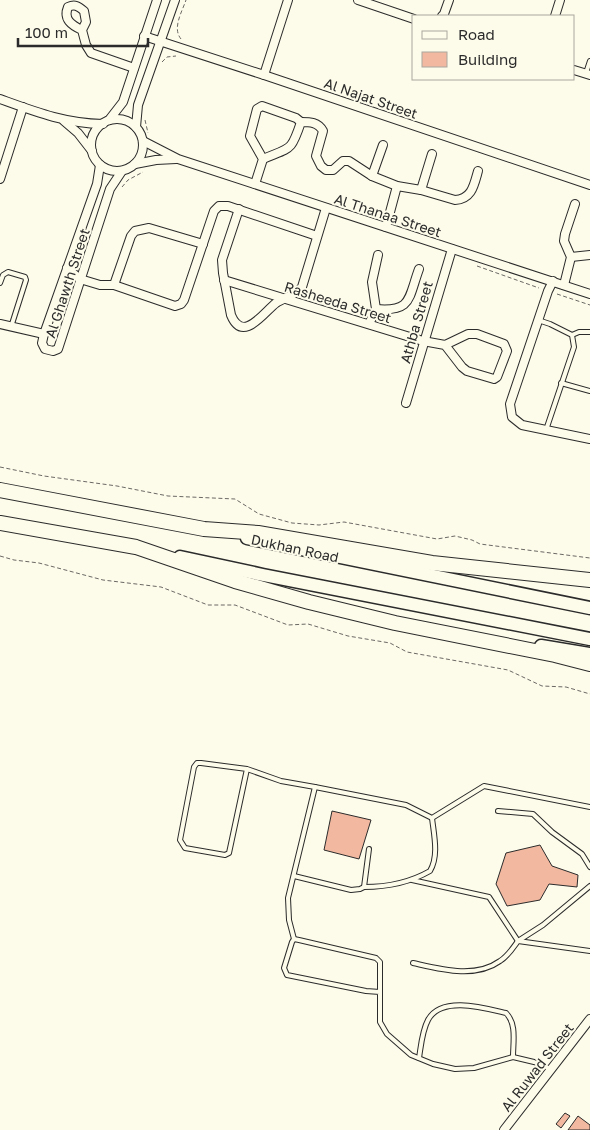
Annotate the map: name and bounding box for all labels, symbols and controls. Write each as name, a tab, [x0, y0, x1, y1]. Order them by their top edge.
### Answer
scale bar	[18, 15, 148, 47]
legend	[412, 15, 575, 80]
text: 100 m	[25, 23, 68, 41]
text: Road	[458, 25, 495, 43]
text: Building	[458, 50, 518, 68]
street label: Al Najat Street	[322, 74, 420, 122]
street label: Al Thanaa Street	[332, 190, 444, 240]
street label: Al Ghawth Street	[41, 226, 93, 340]
street label: Rasheeda Street	[282, 278, 394, 326]
street label: Athba Street	[396, 279, 436, 365]
street label: Dukhan Road	[250, 530, 340, 566]
street label: Al Ruwad Street	[497, 1019, 577, 1115]

